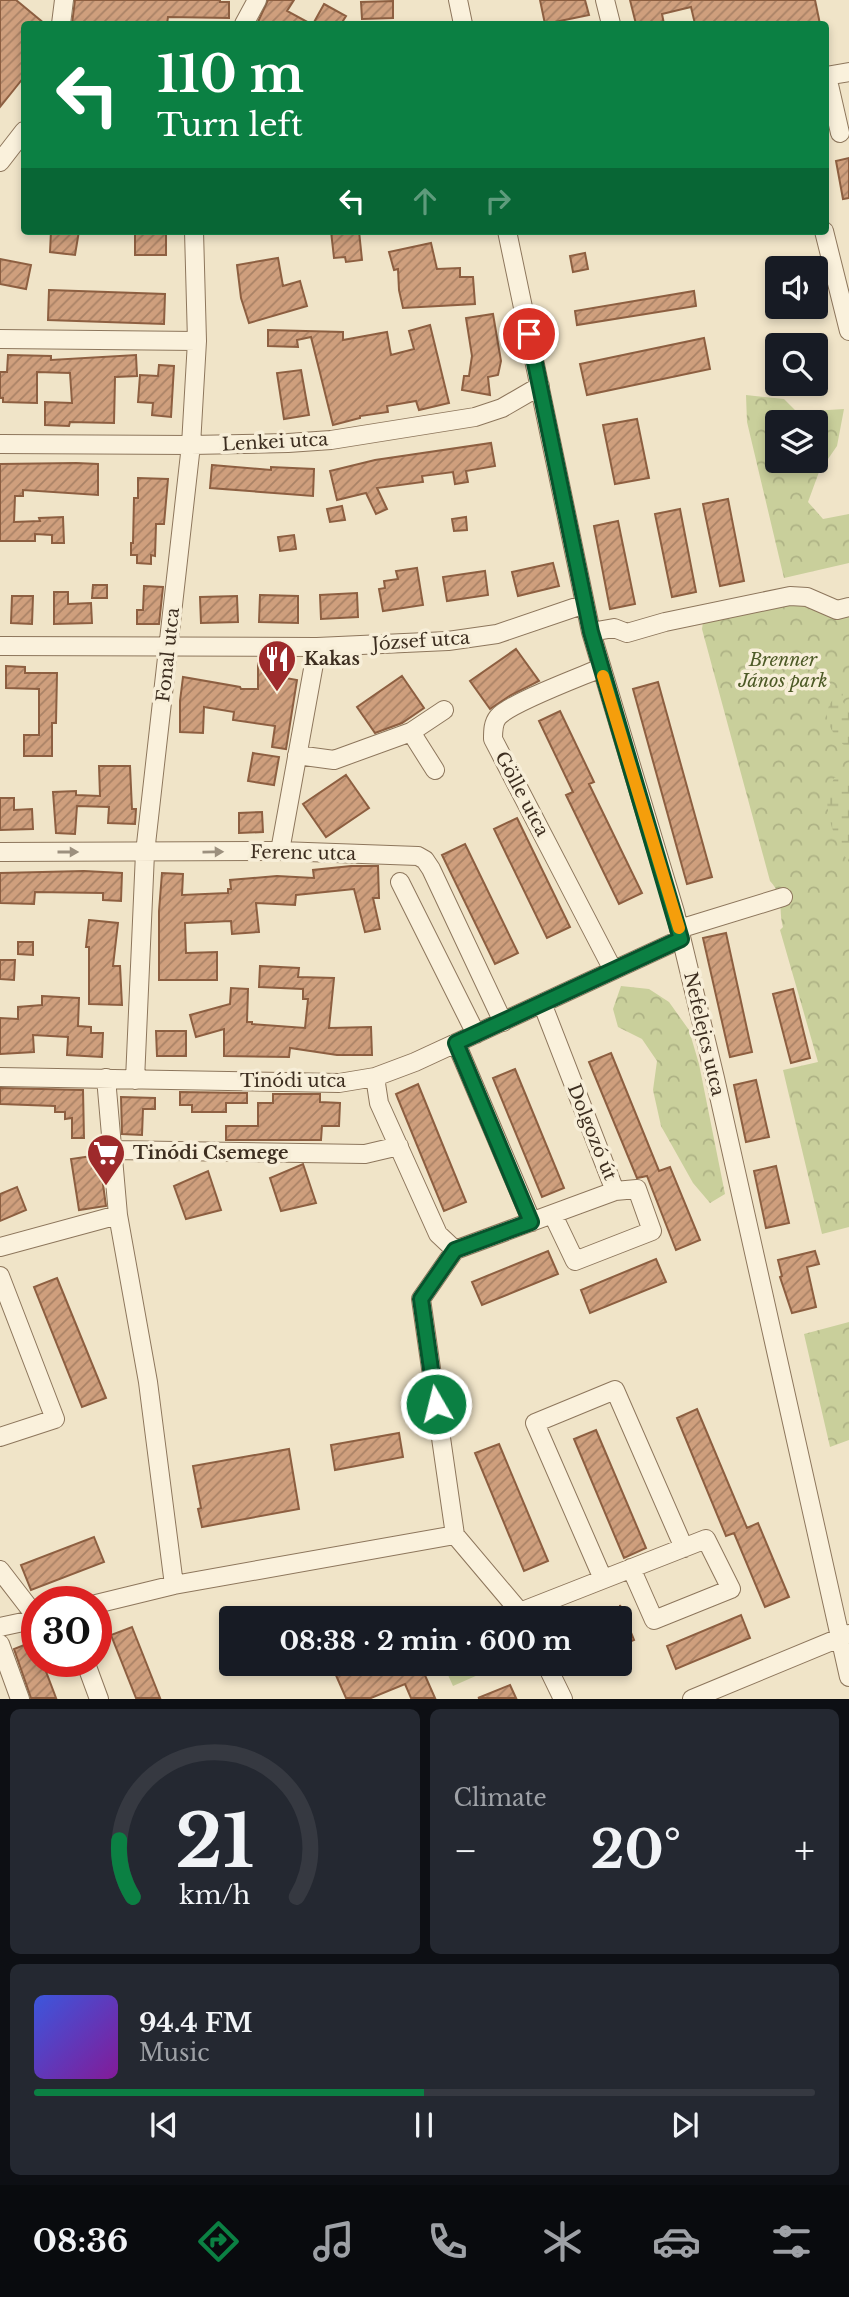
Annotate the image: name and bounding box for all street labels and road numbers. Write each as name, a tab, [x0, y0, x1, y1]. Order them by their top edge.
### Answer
street label: Lenkei utca	[221, 428, 329, 456]
street label: Fonal utca	[152, 607, 184, 703]
street label: József utca	[369, 627, 471, 656]
street label: Gölle utca	[490, 748, 554, 840]
street label: Ferenc utca	[250, 841, 356, 865]
street label: Nefelejcs utca	[679, 970, 729, 1098]
street label: Tinódi utca	[240, 1070, 346, 1092]
street label: Dolgozó út	[563, 1081, 621, 1183]

